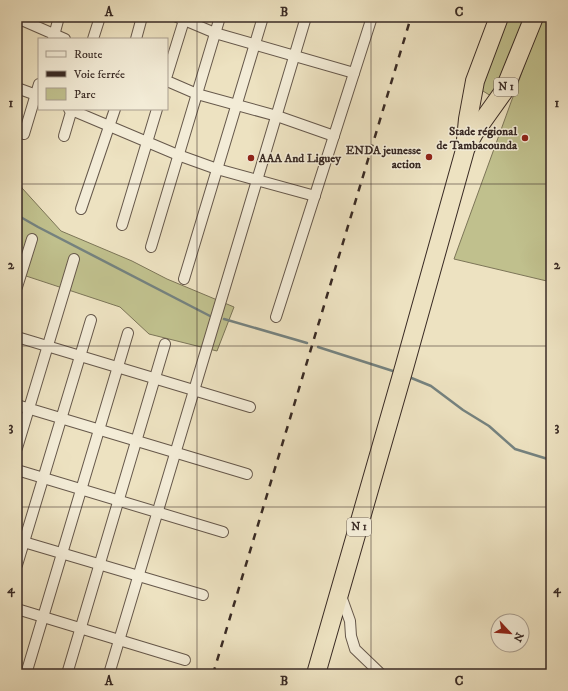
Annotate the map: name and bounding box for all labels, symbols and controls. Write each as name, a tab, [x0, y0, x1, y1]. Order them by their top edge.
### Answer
text: A	[104, 4, 114, 20]
text: B	[280, 4, 288, 20]
text: C	[455, 4, 464, 20]
legend	[38, 38, 168, 110]
text: Route	[74, 47, 102, 62]
text: Voie ferrée	[73, 67, 125, 82]
road number: N 1	[494, 78, 518, 96]
text: Parc	[74, 87, 96, 102]
text: 1	[9, 95, 14, 111]
text: 1	[555, 95, 560, 111]
place label: Stade régional de Tambacounda	[437, 124, 518, 153]
marker: Stade régional de Tambacounda	[520, 133, 530, 143]
place label: ENDA jeunesse action	[346, 143, 422, 172]
place label: AAA And Liguey	[258, 151, 341, 166]
marker: ENDA jeunesse action	[424, 152, 434, 162]
marker: AAA And Liguey	[246, 153, 256, 163]
text: 2	[8, 257, 15, 273]
text: 2	[554, 257, 561, 273]
text: 3	[9, 419, 14, 435]
text: 3	[555, 419, 560, 435]
road number: N 1	[347, 518, 371, 536]
text: 4	[6, 581, 15, 598]
text: 4	[552, 581, 561, 598]
north arrow	[490, 613, 530, 653]
text: N	[510, 630, 526, 644]
text: A	[104, 673, 114, 689]
text: B	[280, 673, 288, 689]
text: C	[455, 673, 464, 689]

